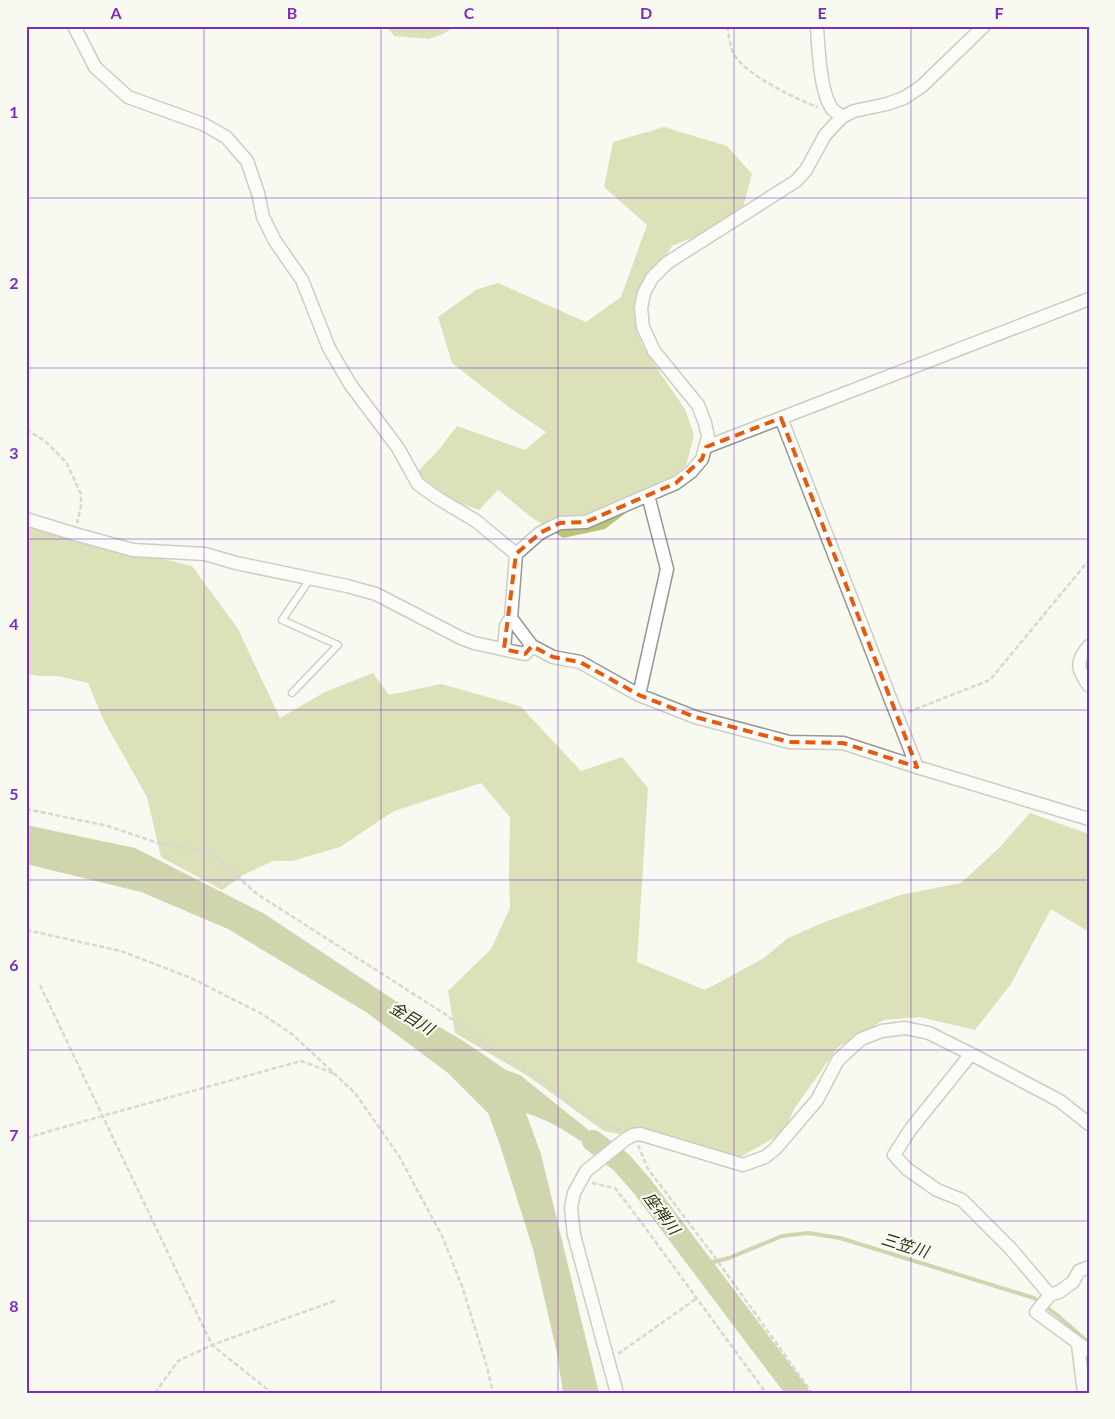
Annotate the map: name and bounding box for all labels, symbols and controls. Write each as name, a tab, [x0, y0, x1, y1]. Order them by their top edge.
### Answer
text: A	[109, 3, 122, 22]
text: B	[287, 3, 297, 22]
text: C	[464, 3, 475, 22]
text: D	[640, 3, 652, 22]
text: E	[817, 3, 827, 22]
text: F	[994, 3, 1004, 22]
text: 1	[9, 102, 19, 121]
text: 2	[9, 273, 19, 292]
text: 3	[9, 443, 19, 462]
text: 4	[9, 614, 19, 633]
text: 5	[9, 784, 19, 803]
text: 6	[9, 955, 19, 974]
water label: 金目川	[387, 997, 439, 1039]
text: 7	[9, 1125, 19, 1144]
water label: 座禅川	[640, 1188, 686, 1239]
water label: 三笠川	[879, 1228, 933, 1261]
text: 8	[9, 1296, 19, 1315]

